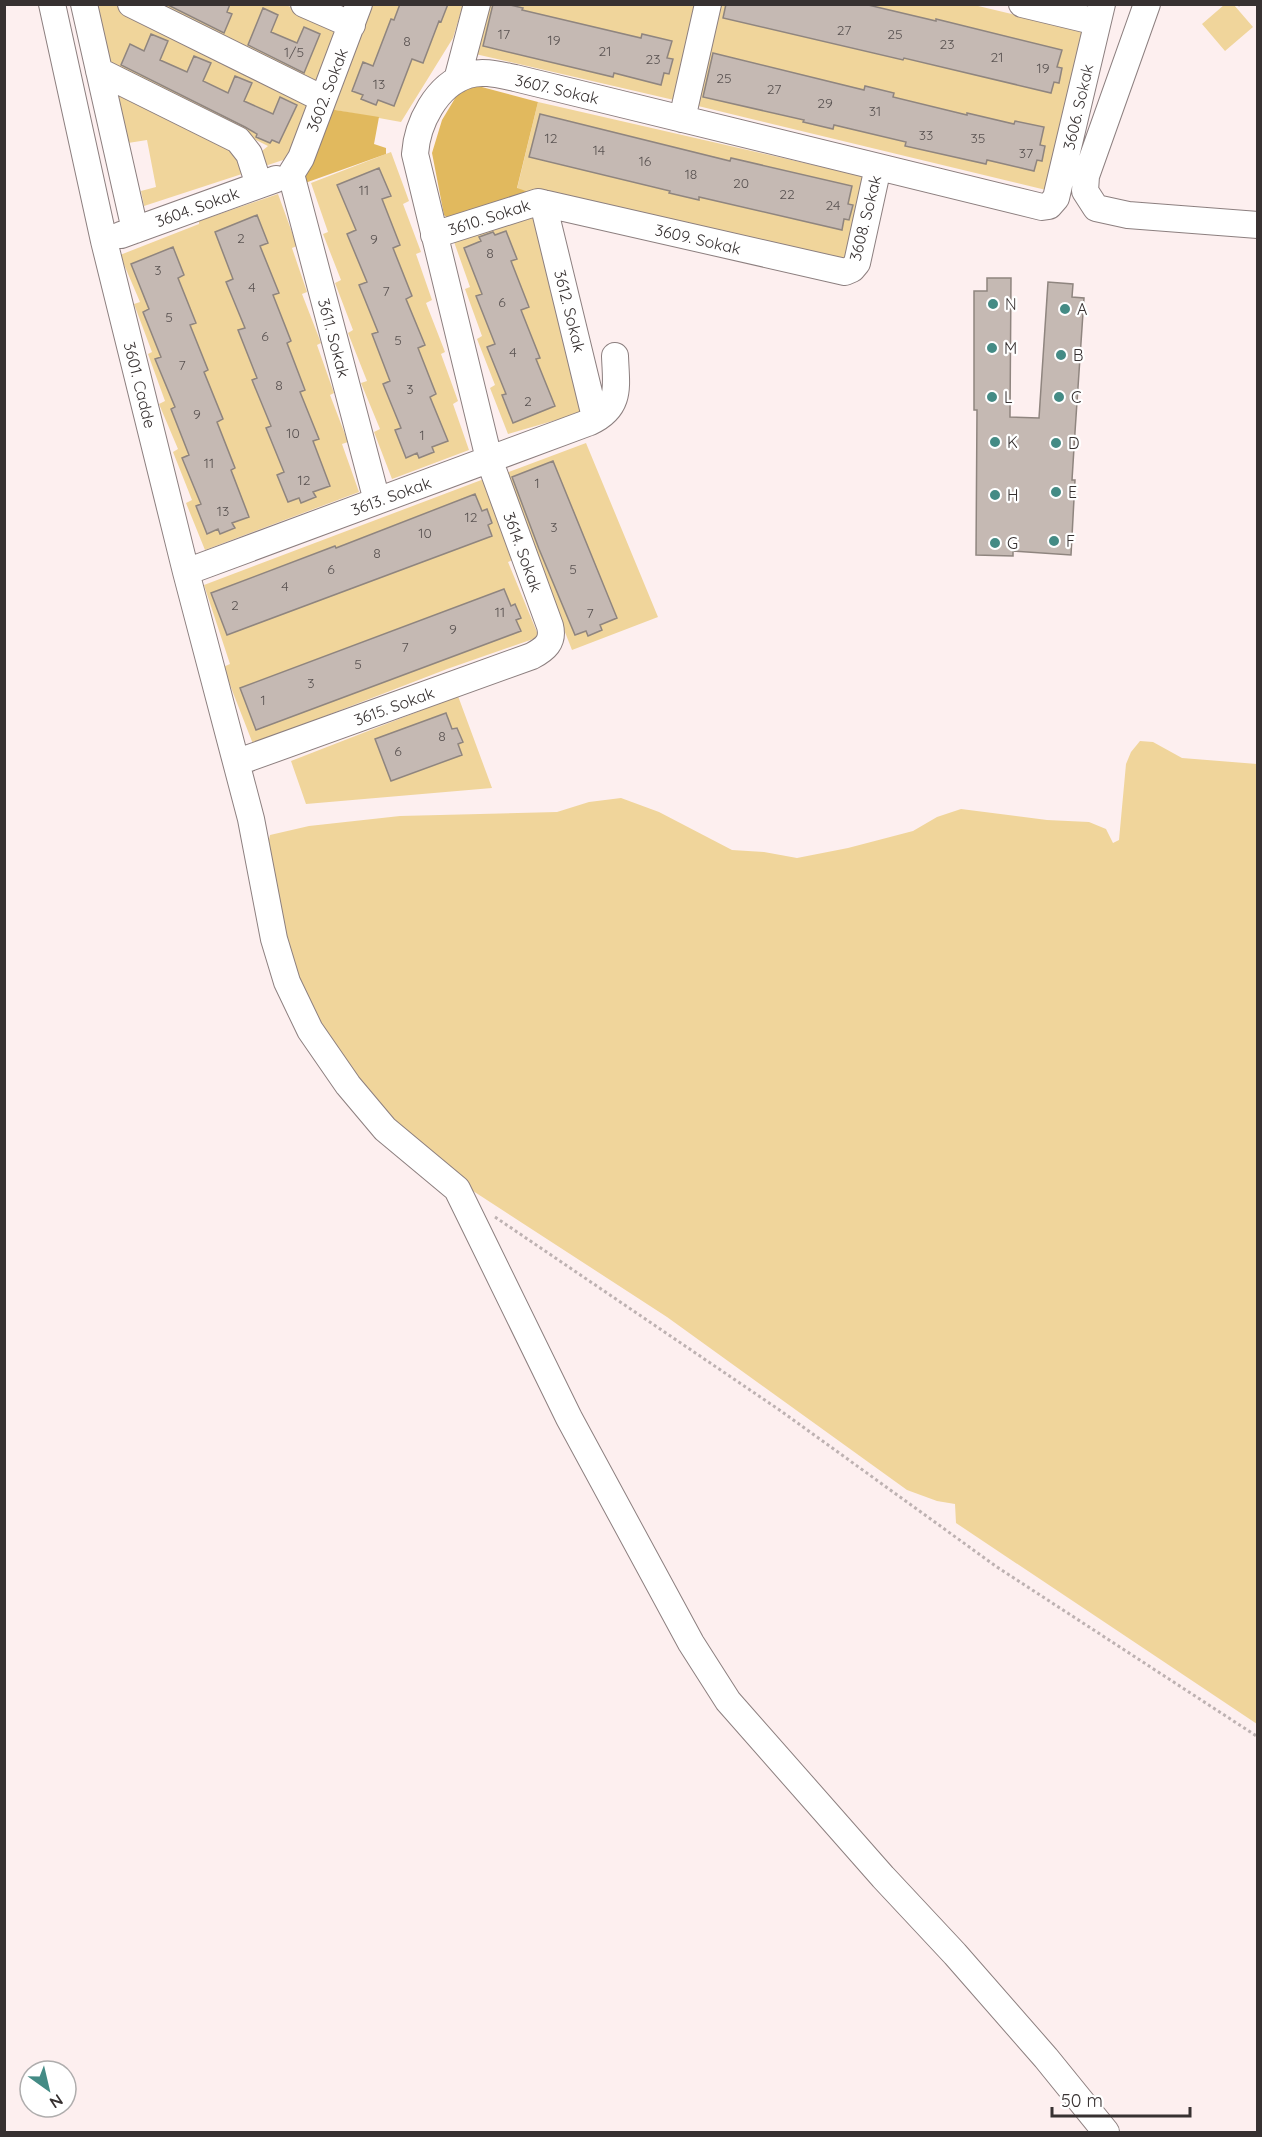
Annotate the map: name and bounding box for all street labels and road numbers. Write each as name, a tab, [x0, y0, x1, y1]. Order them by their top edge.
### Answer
street label: 3602. Sokak	[302, 45, 352, 135]
street label: 3606. Sokak	[1058, 62, 1098, 152]
street label: 3607. Sokak	[513, 70, 601, 108]
street label: 3608. Sokak	[845, 173, 885, 263]
street label: 3604. Sokak	[152, 183, 242, 231]
street label: 3610. Sokak	[445, 194, 533, 240]
street label: 3609. Sokak	[653, 219, 743, 259]
street label: 3612. Sokak	[550, 268, 590, 354]
street label: 3611. Sokak	[314, 296, 354, 380]
street label: 3601. Cadde	[120, 340, 160, 430]
street label: 3613. Sokak	[348, 472, 434, 520]
street label: 3614. Sokak	[499, 509, 547, 595]
street label: 3615. Sokak	[351, 682, 437, 730]

